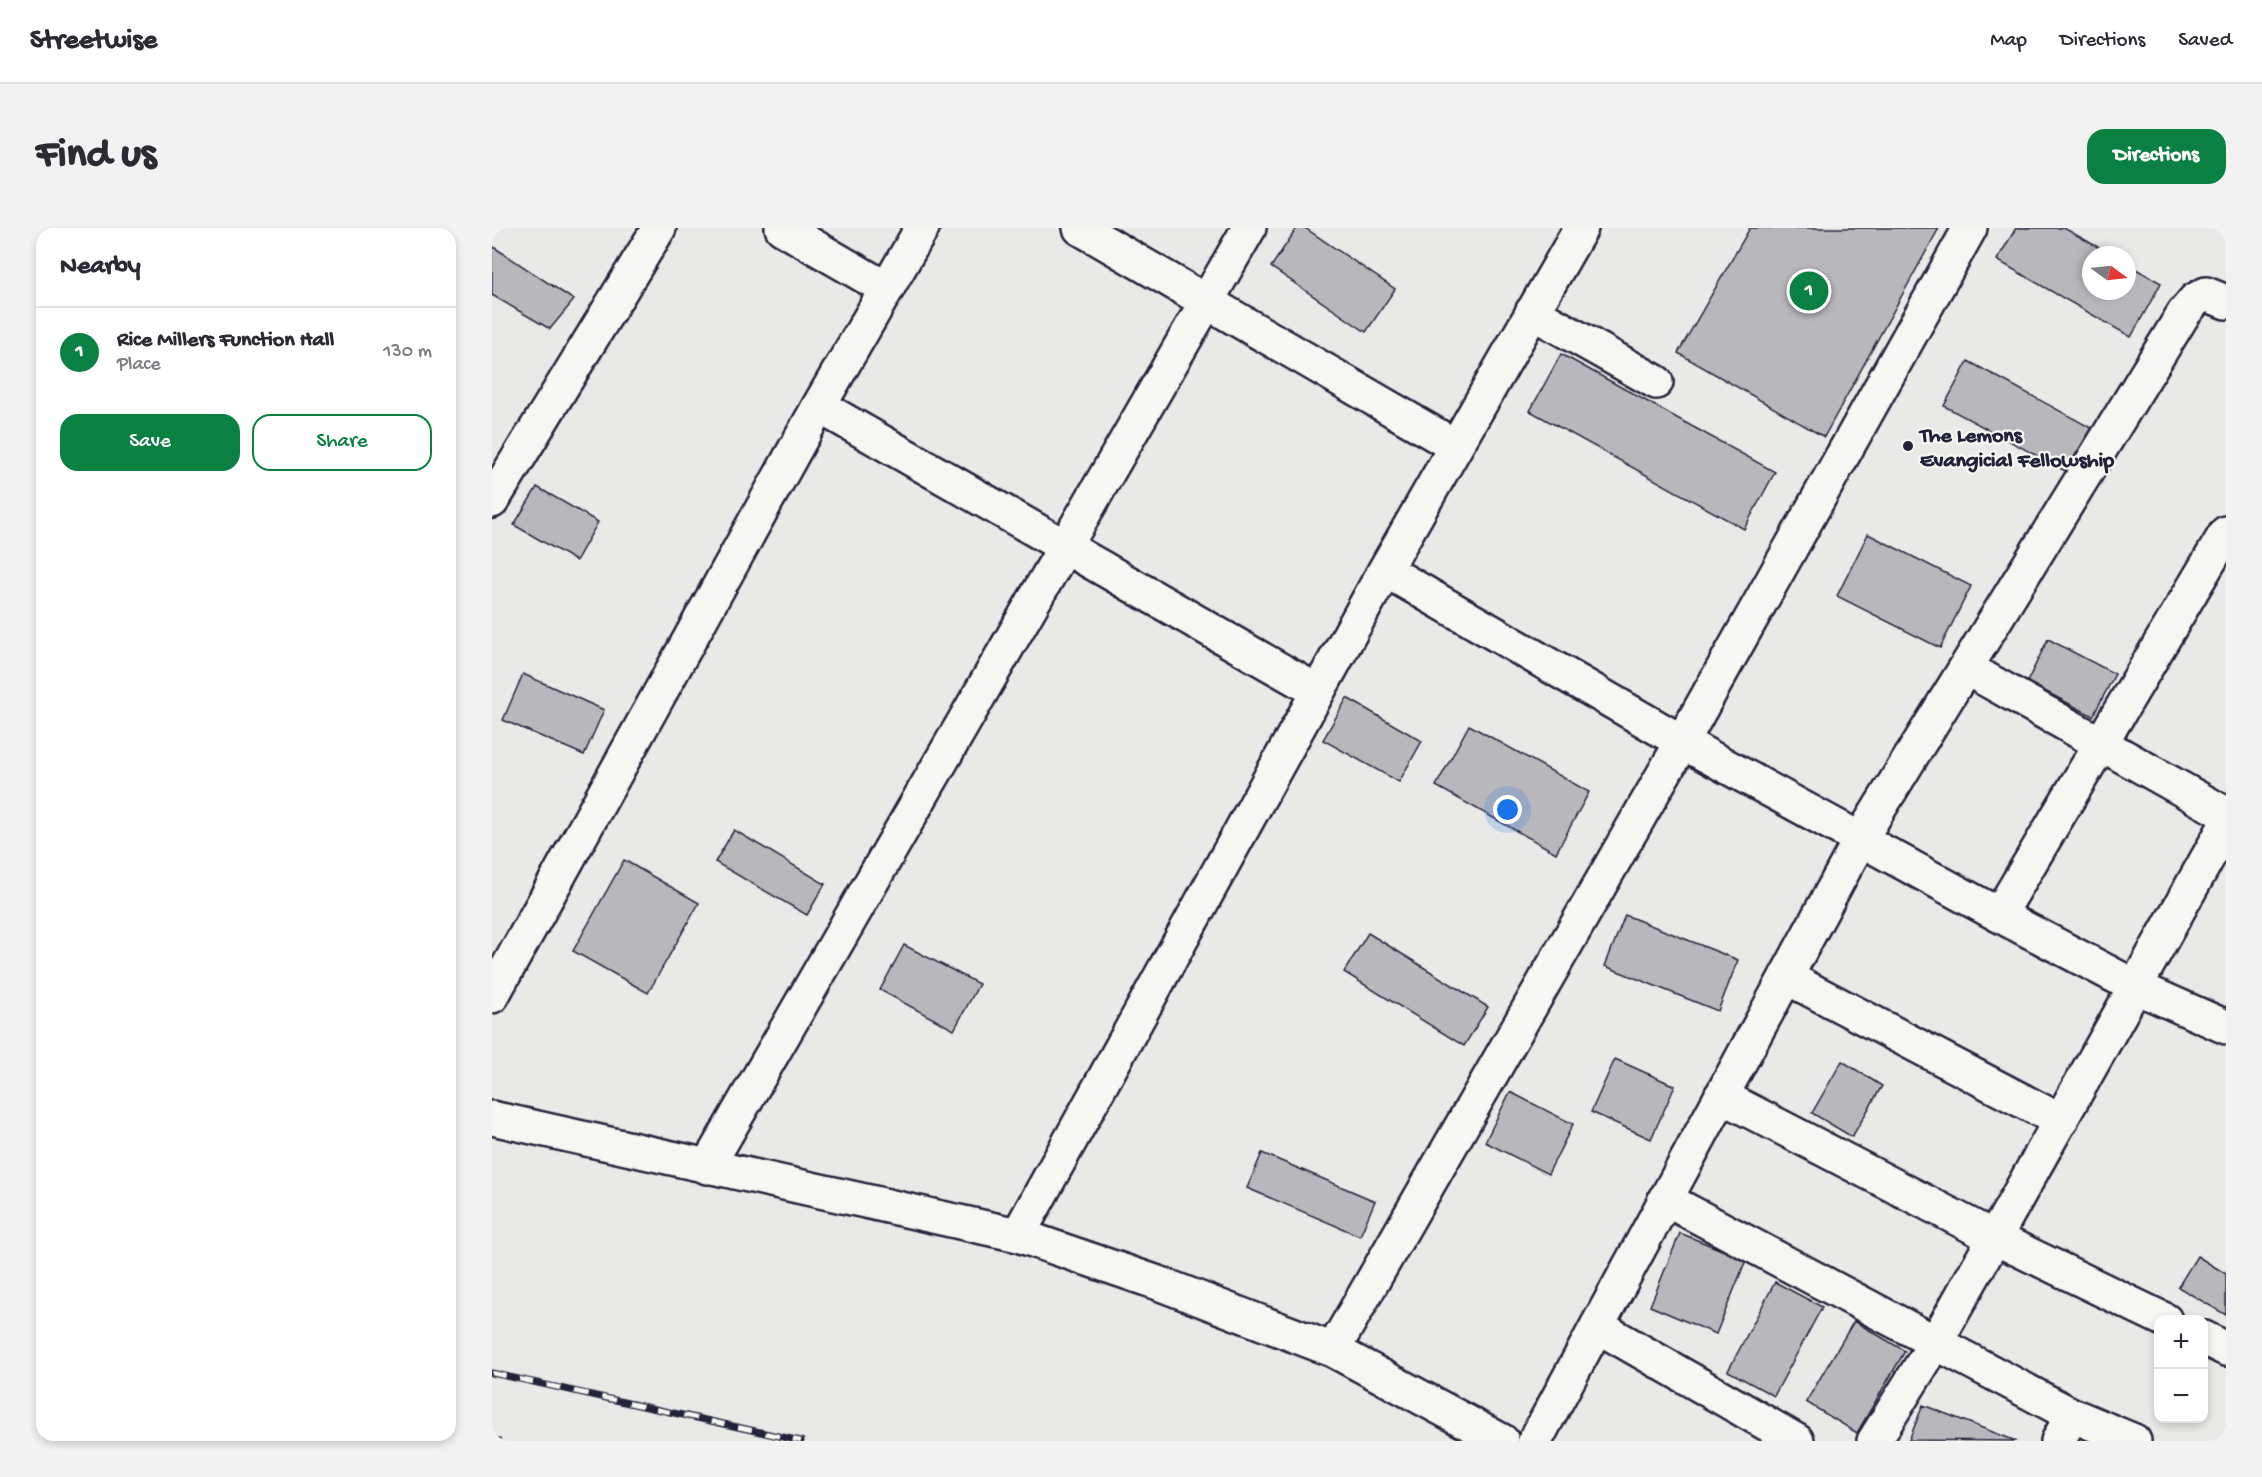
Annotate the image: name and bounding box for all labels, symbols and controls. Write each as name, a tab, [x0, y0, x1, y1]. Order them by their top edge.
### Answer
text: Streetwise	[30, 25, 157, 58]
text: Map	[1990, 29, 2027, 54]
text: Directions	[2060, 29, 2145, 54]
text: Saved	[2178, 29, 2232, 54]
button: Directions	[2087, 129, 2226, 184]
text: Find us	[36, 132, 156, 181]
north arrow	[2082, 246, 2136, 300]
text: Nearby	[60, 252, 141, 283]
pin: 1	[1790, 268, 1828, 314]
text: Rice Millers Function Hall	[117, 328, 334, 354]
text: 1	[75, 341, 84, 364]
text: 130 m	[383, 341, 432, 364]
text: Place	[117, 354, 161, 377]
button: Save	[60, 414, 240, 471]
button: Share	[252, 414, 432, 471]
place label: The Lemons Evangicial Fellowship	[1918, 424, 2114, 475]
marker: The Lemons Evangicial Fellowship	[1901, 439, 1915, 453]
your location	[1493, 795, 1522, 824]
map controls	[2154, 1315, 2208, 1423]
button: +	[2154, 1315, 2208, 1369]
button: −	[2154, 1369, 2208, 1423]

